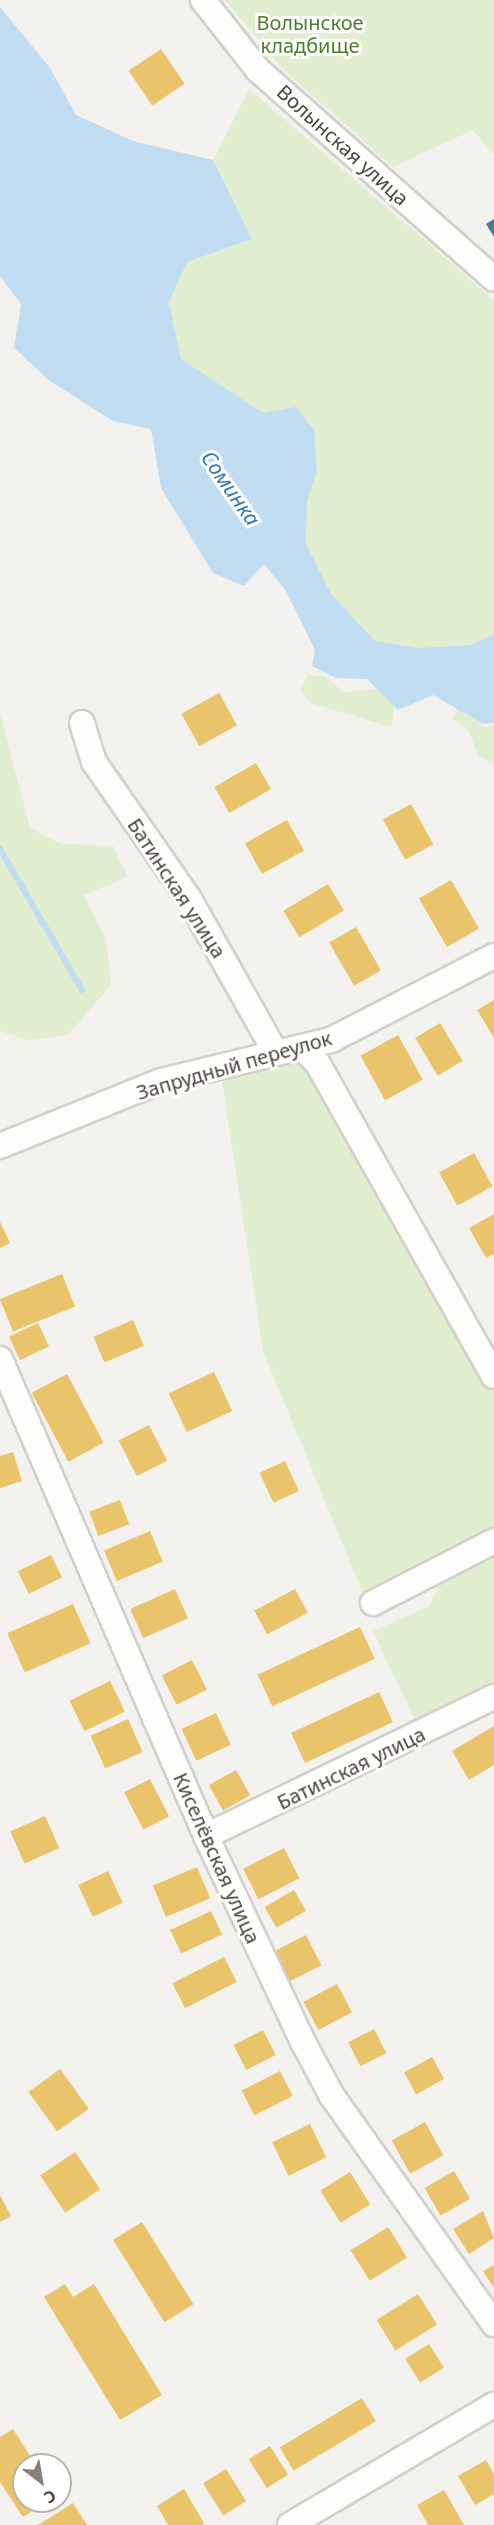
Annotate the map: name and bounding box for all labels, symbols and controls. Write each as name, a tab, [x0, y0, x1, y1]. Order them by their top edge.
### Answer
park label: Волынское кладбище	[256, 11, 364, 58]
street label: Волынская улица	[272, 80, 414, 210]
water label: Соминка	[196, 446, 266, 530]
street label: Батинская улица	[123, 814, 231, 962]
street label: Запрудный переулок	[134, 1026, 334, 1104]
street label: Батинская улица	[273, 1722, 429, 1814]
street label: Киселёвская улица	[169, 1769, 265, 1947]
north arrow	[12, 2453, 72, 2513]
text: С	[40, 2485, 60, 2509]

